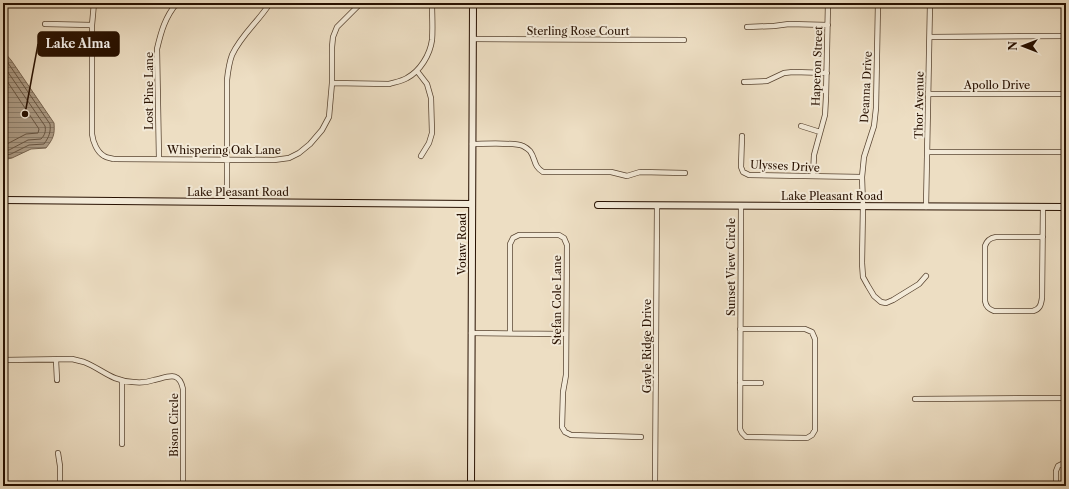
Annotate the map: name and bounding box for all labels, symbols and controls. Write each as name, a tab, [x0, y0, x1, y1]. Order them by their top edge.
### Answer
street label: Sterling Rose Court	[527, 24, 629, 38]
street label: Haperon Street	[809, 26, 825, 106]
north arrow	[1003, 26, 1043, 66]
callout: Lake Alma	[38, 32, 119, 56]
text: Lake Alma	[46, 36, 112, 51]
text: N	[1006, 41, 1020, 51]
street label: Deanna Drive	[857, 51, 875, 123]
street label: Lost Pine Lane	[142, 52, 156, 130]
street label: Thor Avenue	[911, 71, 927, 139]
street label: Apollo Drive	[963, 78, 1030, 92]
street label: Whispering Oak Lane	[166, 143, 281, 157]
street label: Ulysses Drive	[750, 157, 820, 175]
street label: Lake Pleasant Road	[187, 185, 289, 199]
street label: Lake Pleasant Road	[781, 189, 883, 203]
street label: Votaw Road	[455, 213, 469, 276]
street label: Sunset View Circle	[724, 218, 738, 316]
street label: Stefan Cole Lane	[550, 255, 564, 345]
street label: Gayle Ridge Drive	[640, 299, 654, 393]
street label: Bison Circle	[167, 393, 181, 457]

